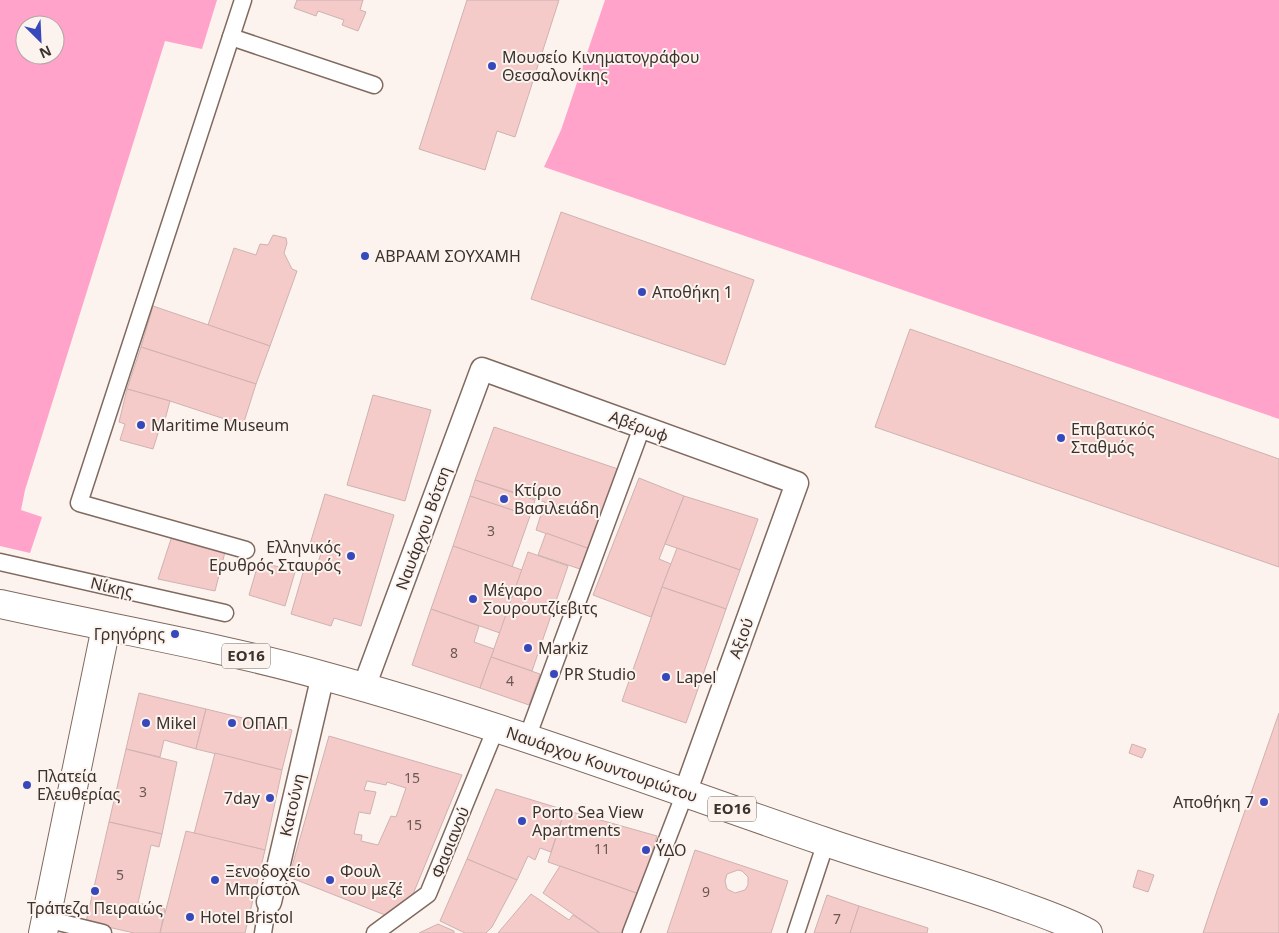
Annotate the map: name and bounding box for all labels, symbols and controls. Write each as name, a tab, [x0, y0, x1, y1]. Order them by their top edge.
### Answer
north arrow	[15, 15, 65, 65]
text: N	[36, 41, 55, 63]
place label: Μουσείο Κινηματογράφου Θεσσαλονίκης	[502, 46, 700, 86]
marker: Μουσείο Κινηματογράφου Θεσσαλονίκης	[486, 60, 498, 72]
place label: ΑΒΡΑΑΜ ΣΟΥΧΑΜΗ	[375, 245, 521, 267]
marker: ΑΒΡΑΑΜ ΣΟΥΧΑΜΗ	[359, 250, 371, 262]
place label: Αποθήκη 1	[652, 281, 733, 303]
marker: Αποθήκη 1	[636, 286, 648, 298]
street label: Αβέρωφ	[606, 405, 672, 447]
place label: Maritime Museum	[151, 414, 289, 436]
place label: Επιβατικός Σταθμός	[1071, 418, 1155, 458]
marker: Maritime Museum	[135, 419, 147, 431]
marker: Επιβατικός Σταθμός	[1055, 432, 1067, 444]
street label: Ναυάρχου Βότση	[390, 463, 456, 593]
place label: Κτίριο Βασιλειάδη	[514, 479, 599, 519]
marker: Κτίριο Βασιλειάδη	[498, 493, 510, 505]
house number: 3	[487, 521, 495, 540]
place label: Ελληνικός Ερυθρός Σταυρός	[209, 536, 341, 576]
marker: Ελληνικός Ερυθρός Σταυρός	[345, 550, 357, 562]
street label: Νίκης	[88, 571, 136, 603]
place label: Μέγαρο Σουρουτζίεβιτς	[483, 579, 598, 619]
marker: Μέγαρο Σουρουτζίεβιτς	[467, 593, 479, 605]
street label: Αξιού	[723, 614, 759, 662]
place label: Γρηγόρης	[94, 623, 165, 645]
marker: Γρηγόρης	[169, 628, 181, 640]
place label: Markiz	[538, 637, 588, 659]
marker: Markiz	[522, 642, 534, 654]
house number: 8	[450, 643, 458, 662]
road number: ΕΟ16	[222, 644, 270, 668]
place label: PR Studio	[564, 663, 636, 685]
place label: Lapel	[676, 666, 716, 688]
marker: PR Studio	[548, 668, 560, 680]
house number: 4	[506, 671, 514, 690]
marker: Lapel	[660, 671, 672, 683]
place label: Mikel	[156, 712, 196, 734]
place label: ΟΠΑΠ	[242, 712, 288, 734]
marker: Mikel	[140, 717, 152, 729]
marker: ΟΠΑΠ	[226, 717, 238, 729]
street label: Ναυάρχου Κουντουριώτου	[503, 721, 701, 807]
place label: Πλατεία Ελευθερίας	[37, 765, 121, 805]
house number: 15	[404, 768, 420, 787]
street label: Κατούνη	[274, 771, 310, 839]
marker: Πλατεία Ελευθερίας	[21, 779, 33, 791]
house number: 3	[139, 782, 147, 801]
place label: 7day	[224, 787, 261, 809]
place label: Αποθήκη 7	[1173, 791, 1254, 813]
marker: 7day	[264, 792, 276, 804]
road number: ΕΟ16	[708, 796, 756, 822]
marker: Αποθήκη 7	[1258, 796, 1270, 808]
place label: Porto Sea View Apartments	[532, 801, 644, 841]
street label: Φασιανού	[426, 803, 474, 881]
house number: 15	[406, 815, 422, 834]
marker: Porto Sea View Apartments	[516, 815, 528, 827]
place label: Υ̓ΔΟ	[656, 838, 687, 861]
house number: 11	[594, 839, 610, 858]
marker: Υ̓ΔΟ	[640, 844, 652, 856]
place label: Ξενοδοχείο Μπρίστολ	[225, 860, 310, 900]
place label: Φουλ του μεζέ	[340, 860, 403, 900]
house number: 5	[116, 865, 124, 884]
marker: Ξενοδοχείο Μπρίστολ	[209, 874, 221, 886]
marker: Φουλ του μεζέ	[324, 874, 336, 886]
house number: 9	[702, 882, 710, 901]
marker: Τράπεζα Πειραιώς	[89, 885, 101, 897]
place label: Τράπεζα Πειραιώς	[27, 897, 163, 919]
place label: Hotel Bristol	[200, 906, 293, 928]
house number: 7	[833, 909, 841, 928]
marker: Hotel Bristol	[184, 911, 196, 923]

